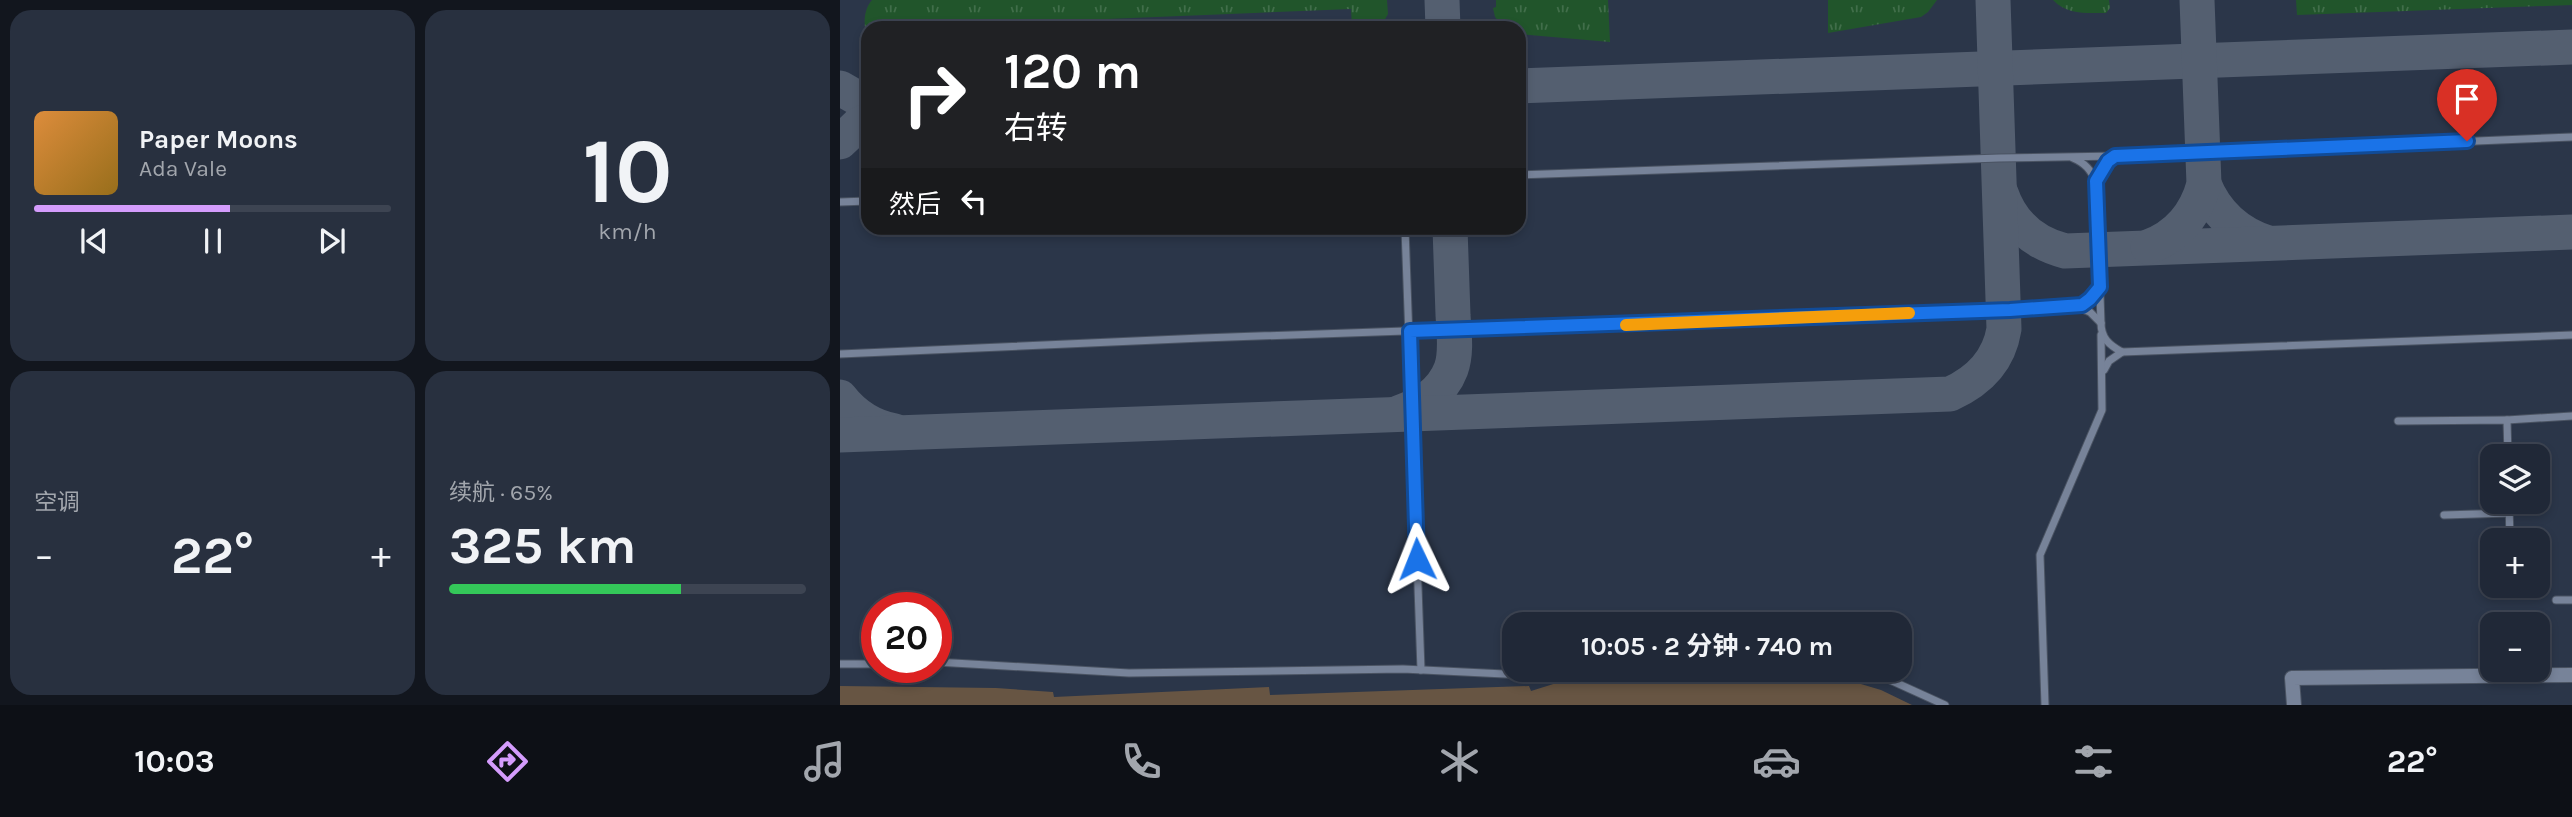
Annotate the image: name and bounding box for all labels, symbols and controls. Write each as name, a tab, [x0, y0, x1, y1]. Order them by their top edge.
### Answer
text: 120 m	[1004, 43, 1141, 100]
icon: right	[889, 49, 980, 140]
pin	[2437, 69, 2497, 141]
icon: arrive	[2448, 80, 2486, 118]
text: 右转	[1004, 110, 1068, 147]
text: 10	[583, 119, 673, 225]
text: Paper Moons	[139, 124, 298, 155]
text: Ada Vale	[139, 155, 227, 182]
icon: left	[955, 182, 993, 220]
text: 然后	[889, 189, 941, 220]
text: km/h	[598, 218, 657, 245]
icon: previous	[75, 222, 113, 260]
icon: pause	[194, 222, 232, 260]
icon: next	[313, 222, 351, 260]
map controls	[2480, 444, 2550, 682]
button: layers	[2480, 444, 2550, 514]
text: 续航 · 65%	[449, 479, 553, 506]
text: 空调	[34, 489, 80, 516]
text: 325 km	[449, 515, 636, 576]
position arrow	[1380, 522, 1454, 596]
text: 22°	[171, 525, 254, 586]
button: +	[2480, 528, 2550, 598]
text: −	[34, 533, 54, 578]
text: +	[371, 533, 391, 578]
speed limit sign: 20	[861, 592, 952, 683]
button: −	[2480, 612, 2550, 682]
text: 10:05 · 2 分钟 · 740 m	[1581, 631, 1833, 662]
icon: directions	[483, 737, 532, 786]
icon: music	[800, 737, 849, 786]
icon: phone	[1117, 737, 1166, 786]
icon: climate	[1435, 737, 1484, 786]
icon: car	[1752, 737, 1801, 786]
icon: filters	[2069, 737, 2118, 786]
text: 10:03	[134, 743, 215, 780]
text: 22°	[2387, 743, 2438, 780]

